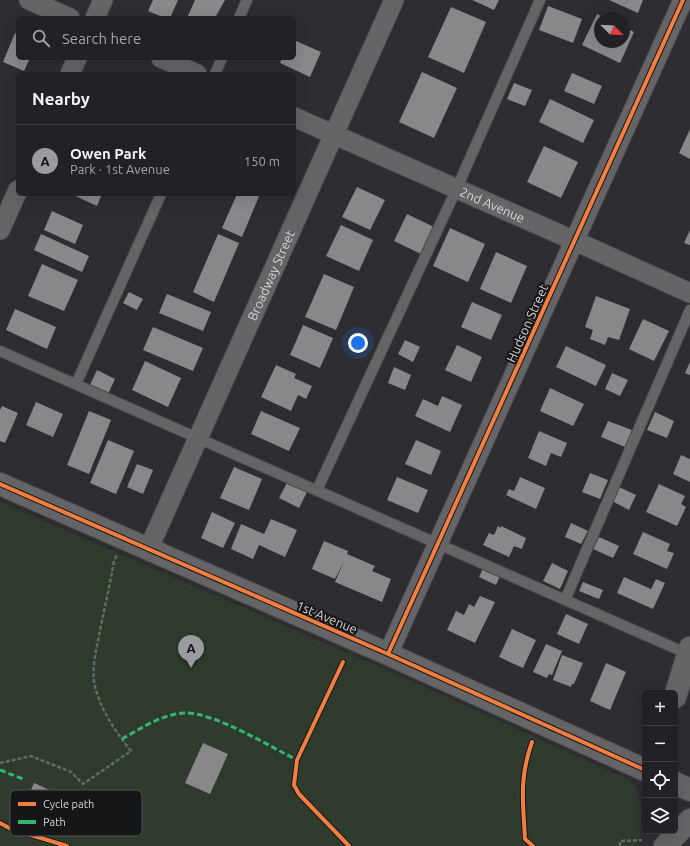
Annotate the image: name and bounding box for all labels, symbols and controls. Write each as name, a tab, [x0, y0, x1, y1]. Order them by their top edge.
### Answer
north arrow	[594, 12, 630, 48]
search box	[16, 16, 296, 60]
icon: search	[30, 27, 52, 49]
text: Search here	[62, 30, 141, 47]
text: Nearby	[32, 89, 90, 108]
text: Owen Park	[70, 145, 146, 162]
text: A	[40, 154, 50, 168]
text: 150 m	[244, 154, 280, 168]
text: Park · 1st Avenue	[70, 162, 170, 176]
street label: 2nd Avenue	[458, 184, 527, 225]
street label: Broadway Street	[245, 228, 297, 323]
street label: Hudson Street	[504, 282, 550, 364]
your location	[348, 333, 368, 353]
street label: 1st Avenue	[294, 598, 360, 636]
pin: A	[178, 635, 204, 668]
map controls	[642, 690, 678, 834]
button: +	[642, 690, 678, 726]
button: −	[642, 726, 678, 762]
button: locate	[642, 762, 678, 798]
legend	[10, 790, 142, 836]
text: Cycle path	[43, 798, 94, 810]
button: layers	[642, 798, 678, 834]
text: Path	[43, 816, 66, 828]

